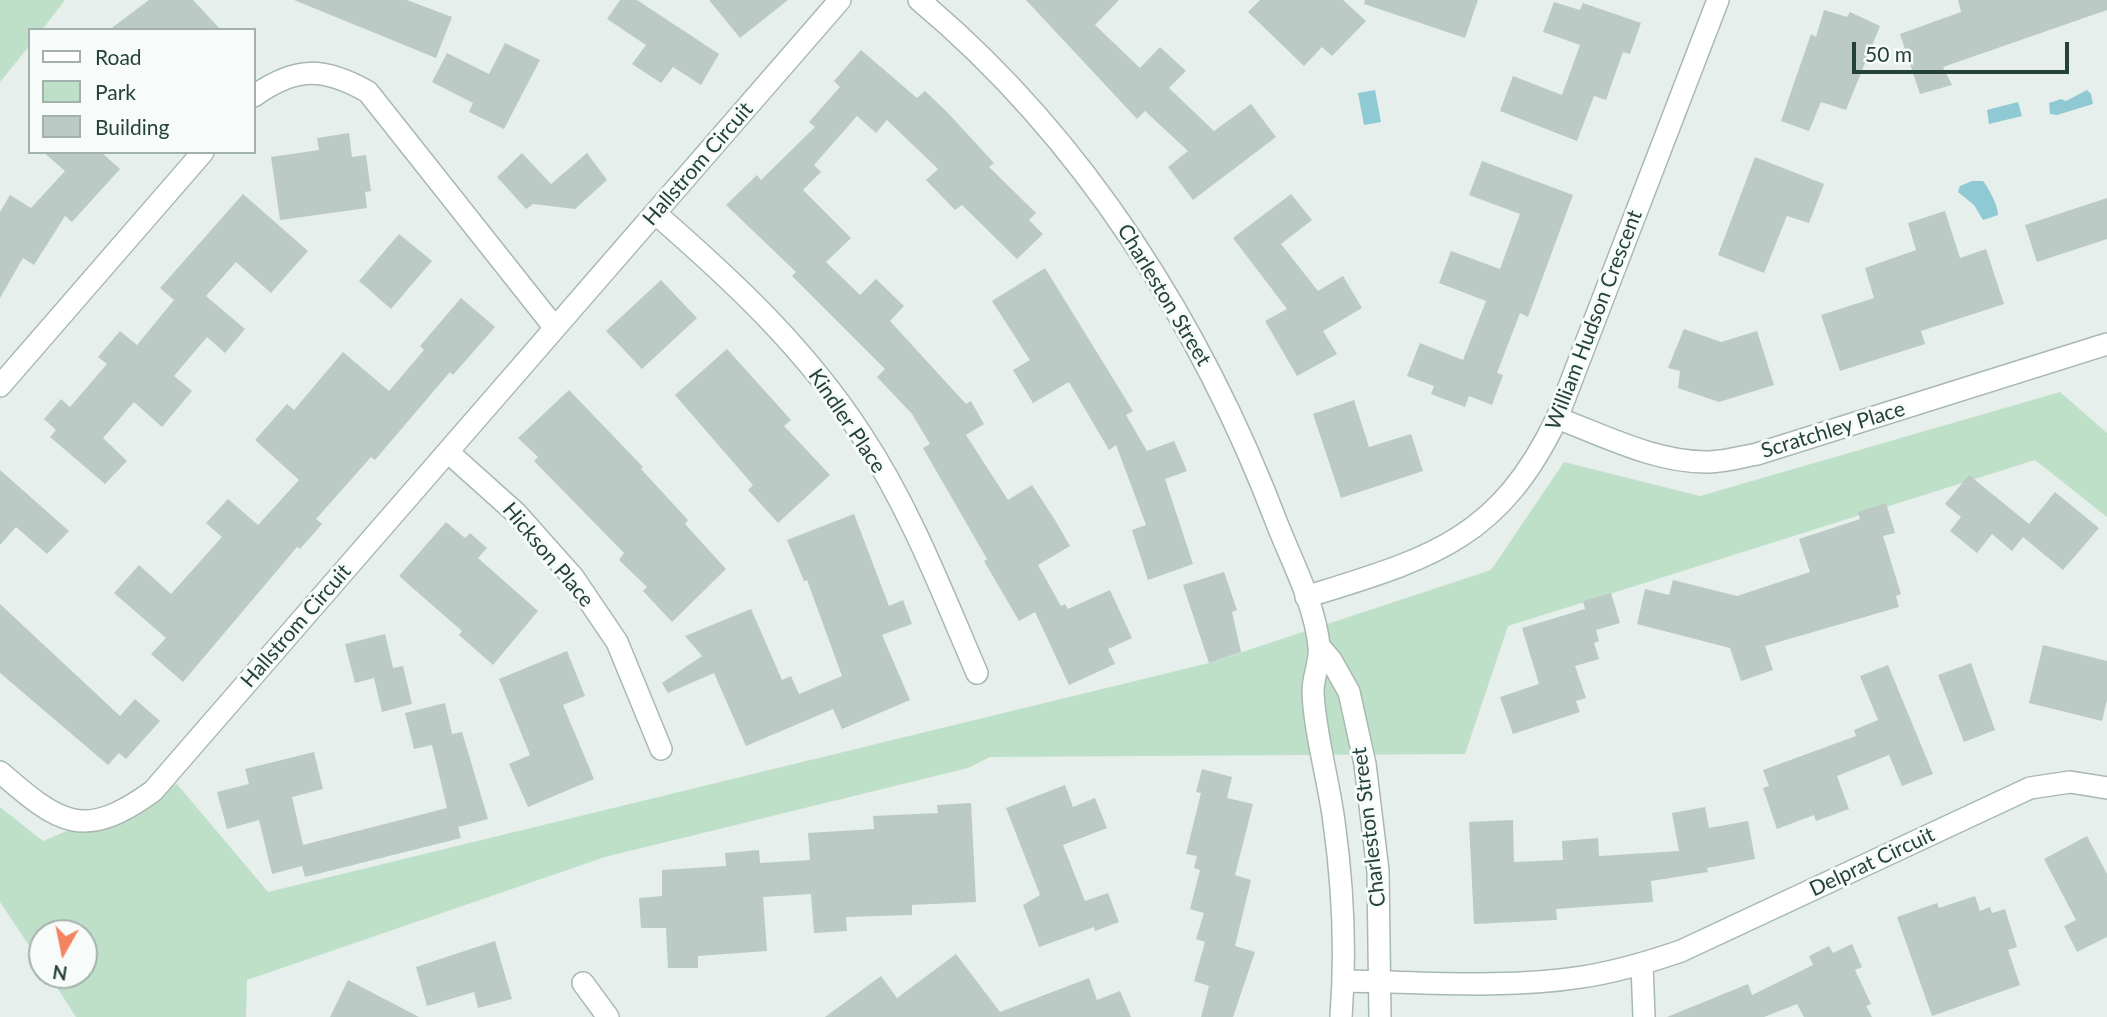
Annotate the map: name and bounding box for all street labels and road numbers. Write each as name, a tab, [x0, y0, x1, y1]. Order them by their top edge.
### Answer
street label: Hallstrom Circuit	[638, 97, 758, 231]
street label: William Hudson Crescent	[1540, 206, 1648, 434]
street label: Charleston Street	[1112, 220, 1216, 370]
street label: Kindler Place	[803, 364, 891, 478]
street label: Scratchley Place	[1758, 396, 1908, 464]
street label: Hickson Place	[497, 498, 599, 612]
street label: Hallstrom Circuit	[236, 559, 356, 693]
street label: Charleston Street	[1347, 746, 1391, 908]
street label: Delprat Circuit	[1806, 822, 1938, 902]

